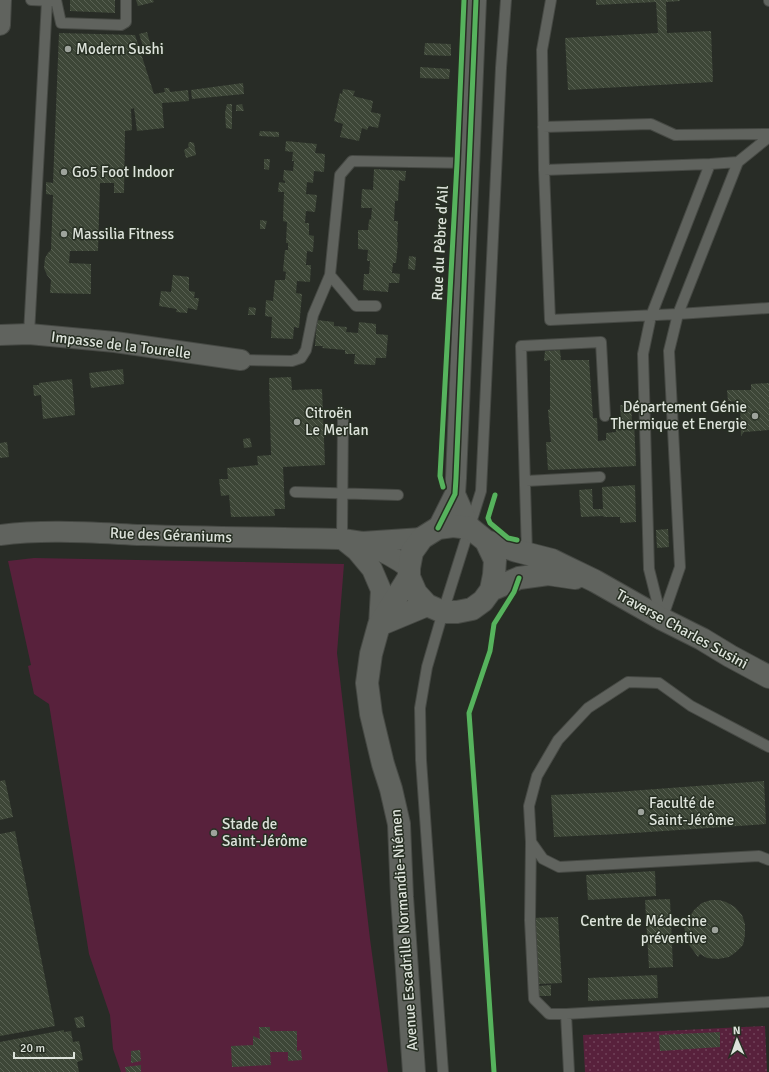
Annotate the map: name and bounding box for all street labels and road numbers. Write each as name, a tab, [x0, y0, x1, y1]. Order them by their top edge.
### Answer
street label: Rue du Pèbre d'Ail	[428, 185, 452, 301]
street label: Impasse de la Tourelle	[50, 327, 192, 363]
street label: Rue des Géraniums	[110, 524, 233, 546]
street label: Traverse Charles Susini	[613, 585, 751, 673]
street label: Avenue Escadrille Normandie-Niémen	[387, 808, 421, 1052]

